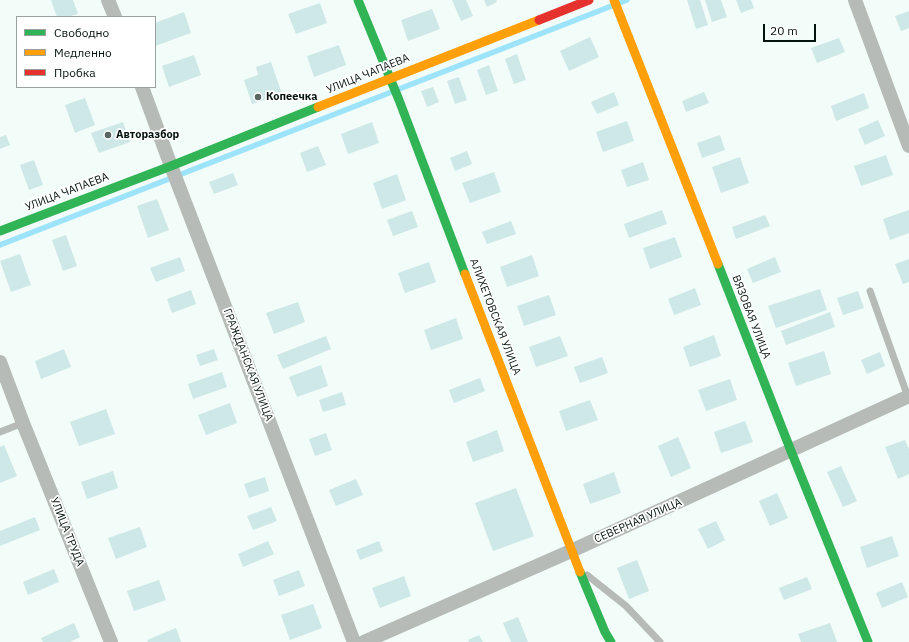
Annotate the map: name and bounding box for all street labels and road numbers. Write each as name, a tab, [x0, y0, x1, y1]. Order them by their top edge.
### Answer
street label: УЛИЦА ЧАПАЕВА	[325, 51, 411, 97]
street label: УЛИЦА ЧАПАЕВА	[23, 170, 111, 214]
street label: АЛИХЕТОВСКАЯ УЛИЦА	[467, 257, 523, 377]
street label: ВЯЗОВАЯ УЛИЦА	[729, 273, 773, 361]
street label: ГРАЖДАНСКАЯ УЛИЦА	[220, 307, 276, 423]
street label: УЛИЦА ТРУДА	[47, 496, 87, 568]
street label: СЕВЕРНАЯ УЛИЦА	[592, 496, 684, 546]

